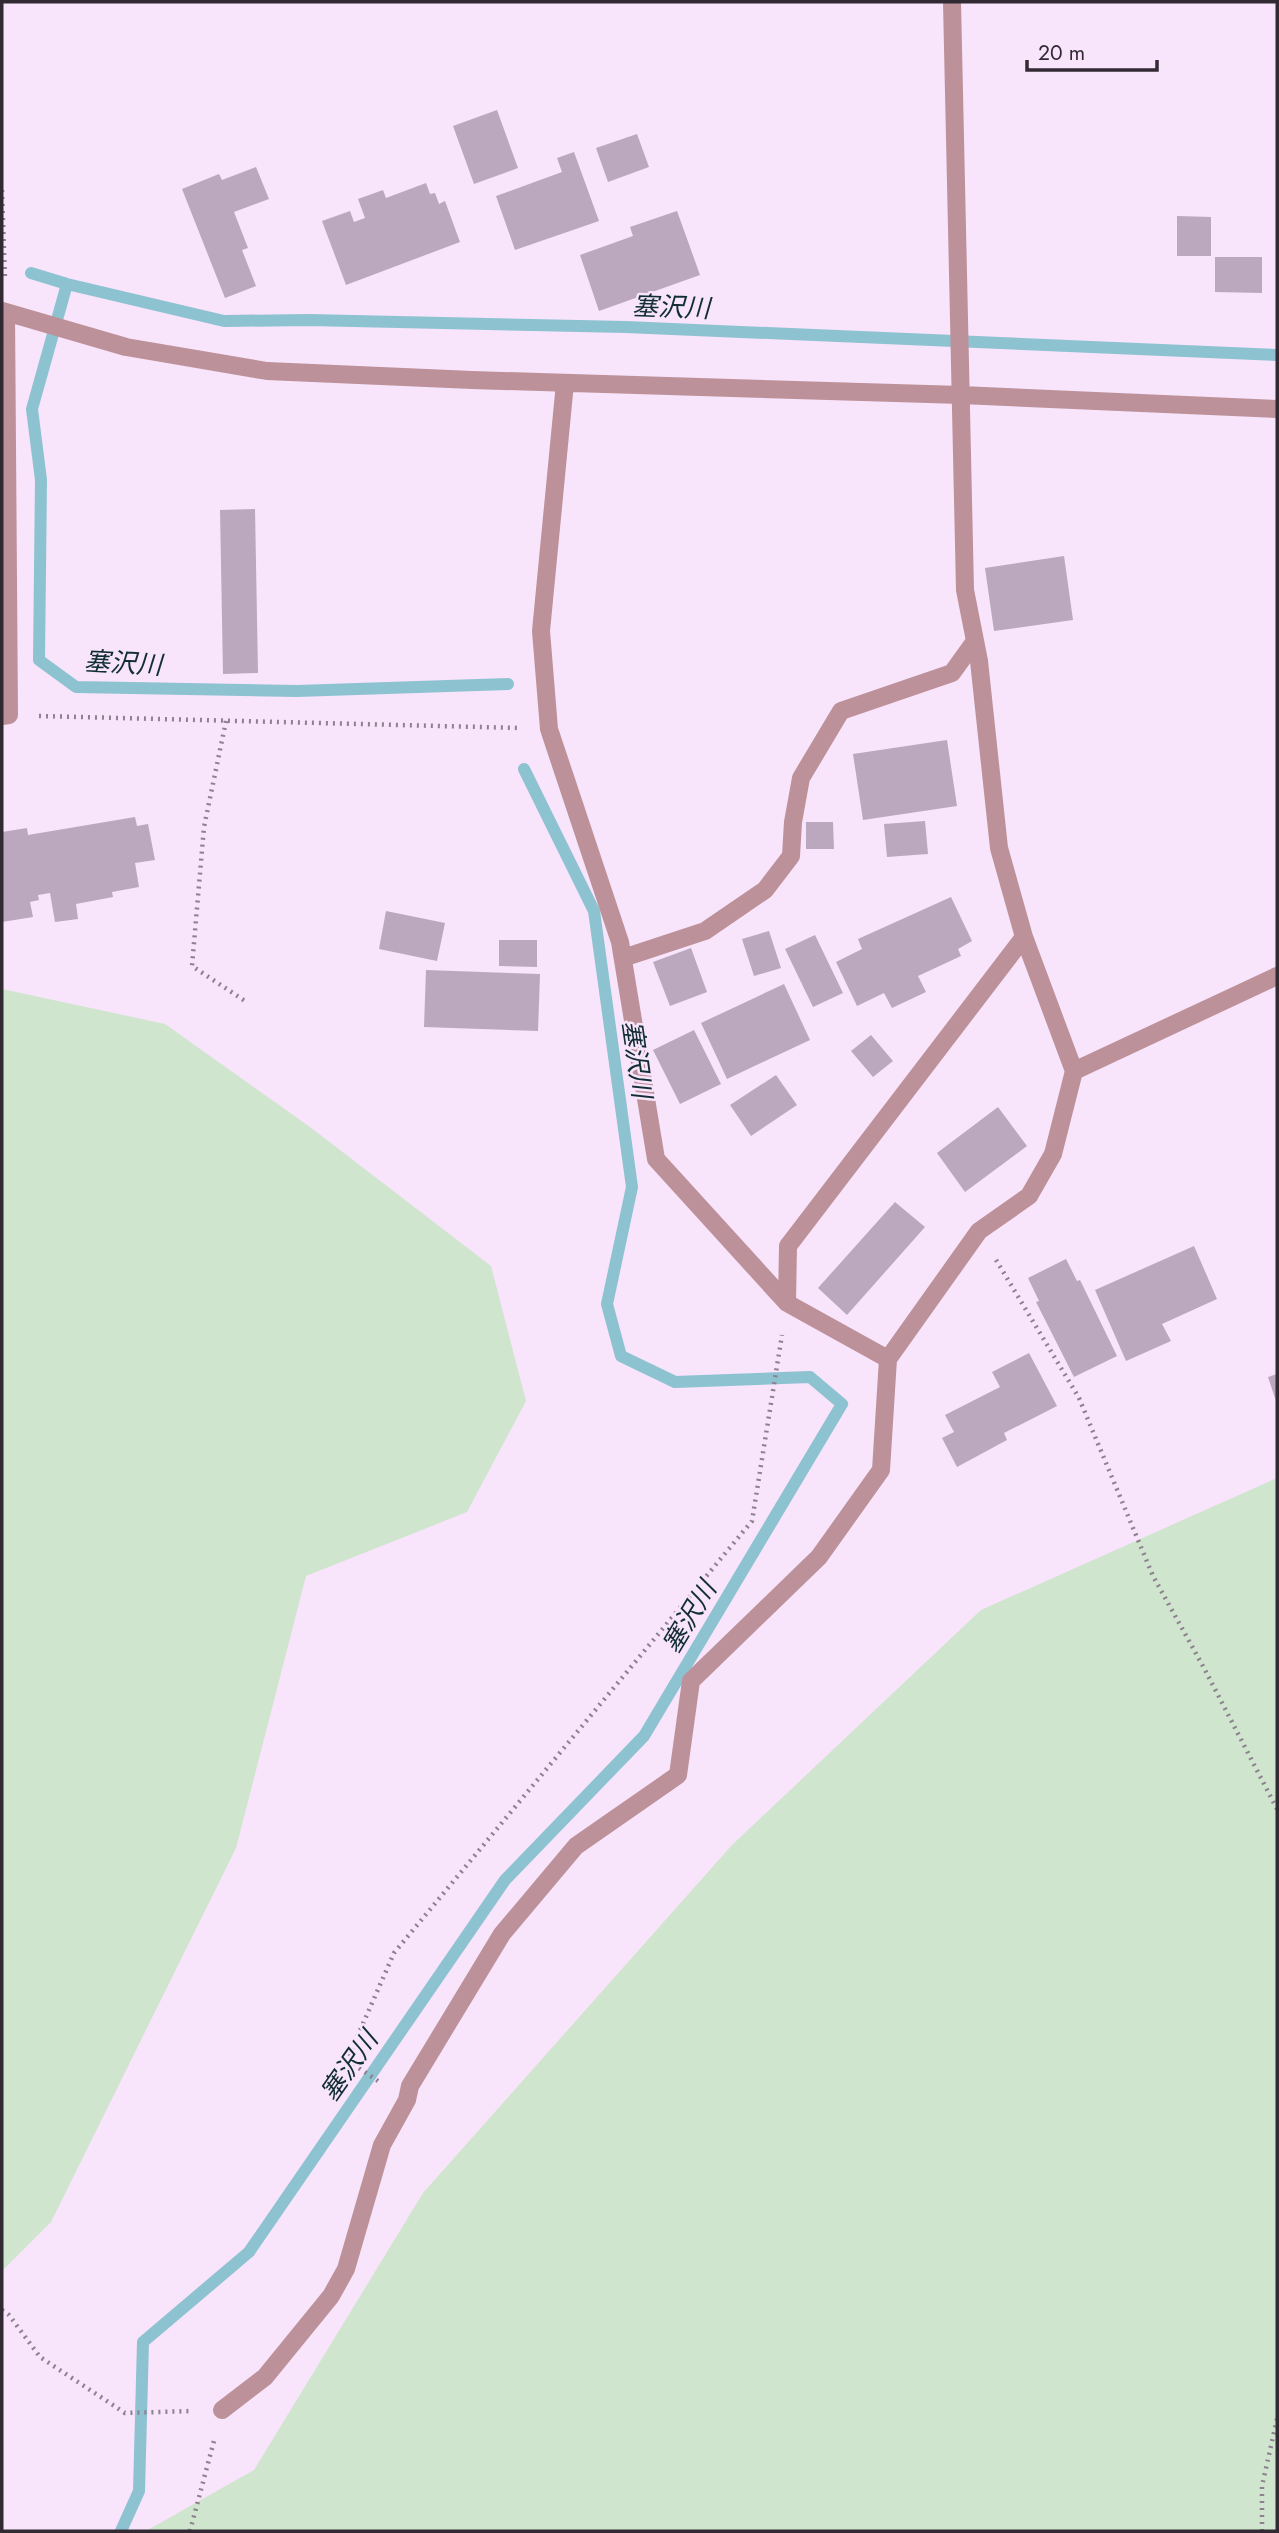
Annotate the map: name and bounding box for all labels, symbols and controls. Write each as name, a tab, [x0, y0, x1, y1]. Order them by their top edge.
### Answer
scale bar	[1027, 28, 1156, 72]
text: 20 m	[1038, 38, 1085, 68]
water label: 塞沢川	[631, 287, 714, 327]
water label: 塞沢川	[83, 642, 166, 684]
water label: 塞沢川	[613, 1018, 662, 1103]
water label: 塞沢川	[653, 1571, 727, 1660]
water label: 塞沢川	[311, 2021, 389, 2109]

